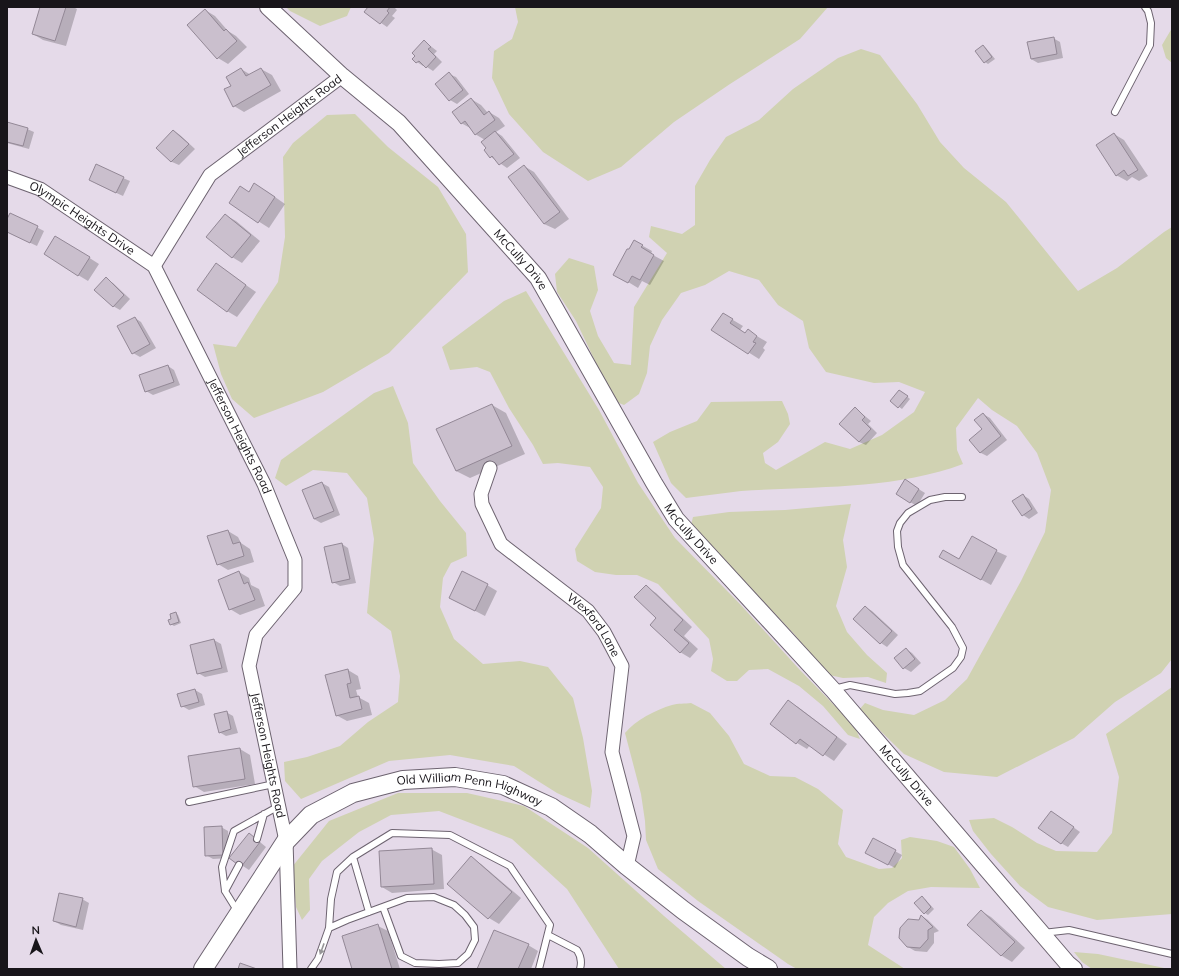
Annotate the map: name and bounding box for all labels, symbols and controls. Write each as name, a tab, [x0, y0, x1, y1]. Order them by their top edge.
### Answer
street label: Jefferson Heights Road	[233, 71, 345, 159]
street label: Olympic Heights Drive	[27, 178, 138, 258]
street label: McCully Drive	[491, 226, 551, 292]
street label: Jefferson Heights Road	[205, 375, 275, 496]
street label: McCully Drive	[661, 501, 722, 567]
street label: Wexford Lane	[564, 590, 624, 659]
street label: Jefferson Heights Road	[248, 691, 289, 819]
street label: McCully Drive	[877, 742, 937, 809]
street label: Old William Penn Highway	[395, 768, 545, 809]
north arrow	[16, 920, 56, 960]
text: N	[31, 923, 40, 937]
one-way arrow	[318, 944, 324, 956]

